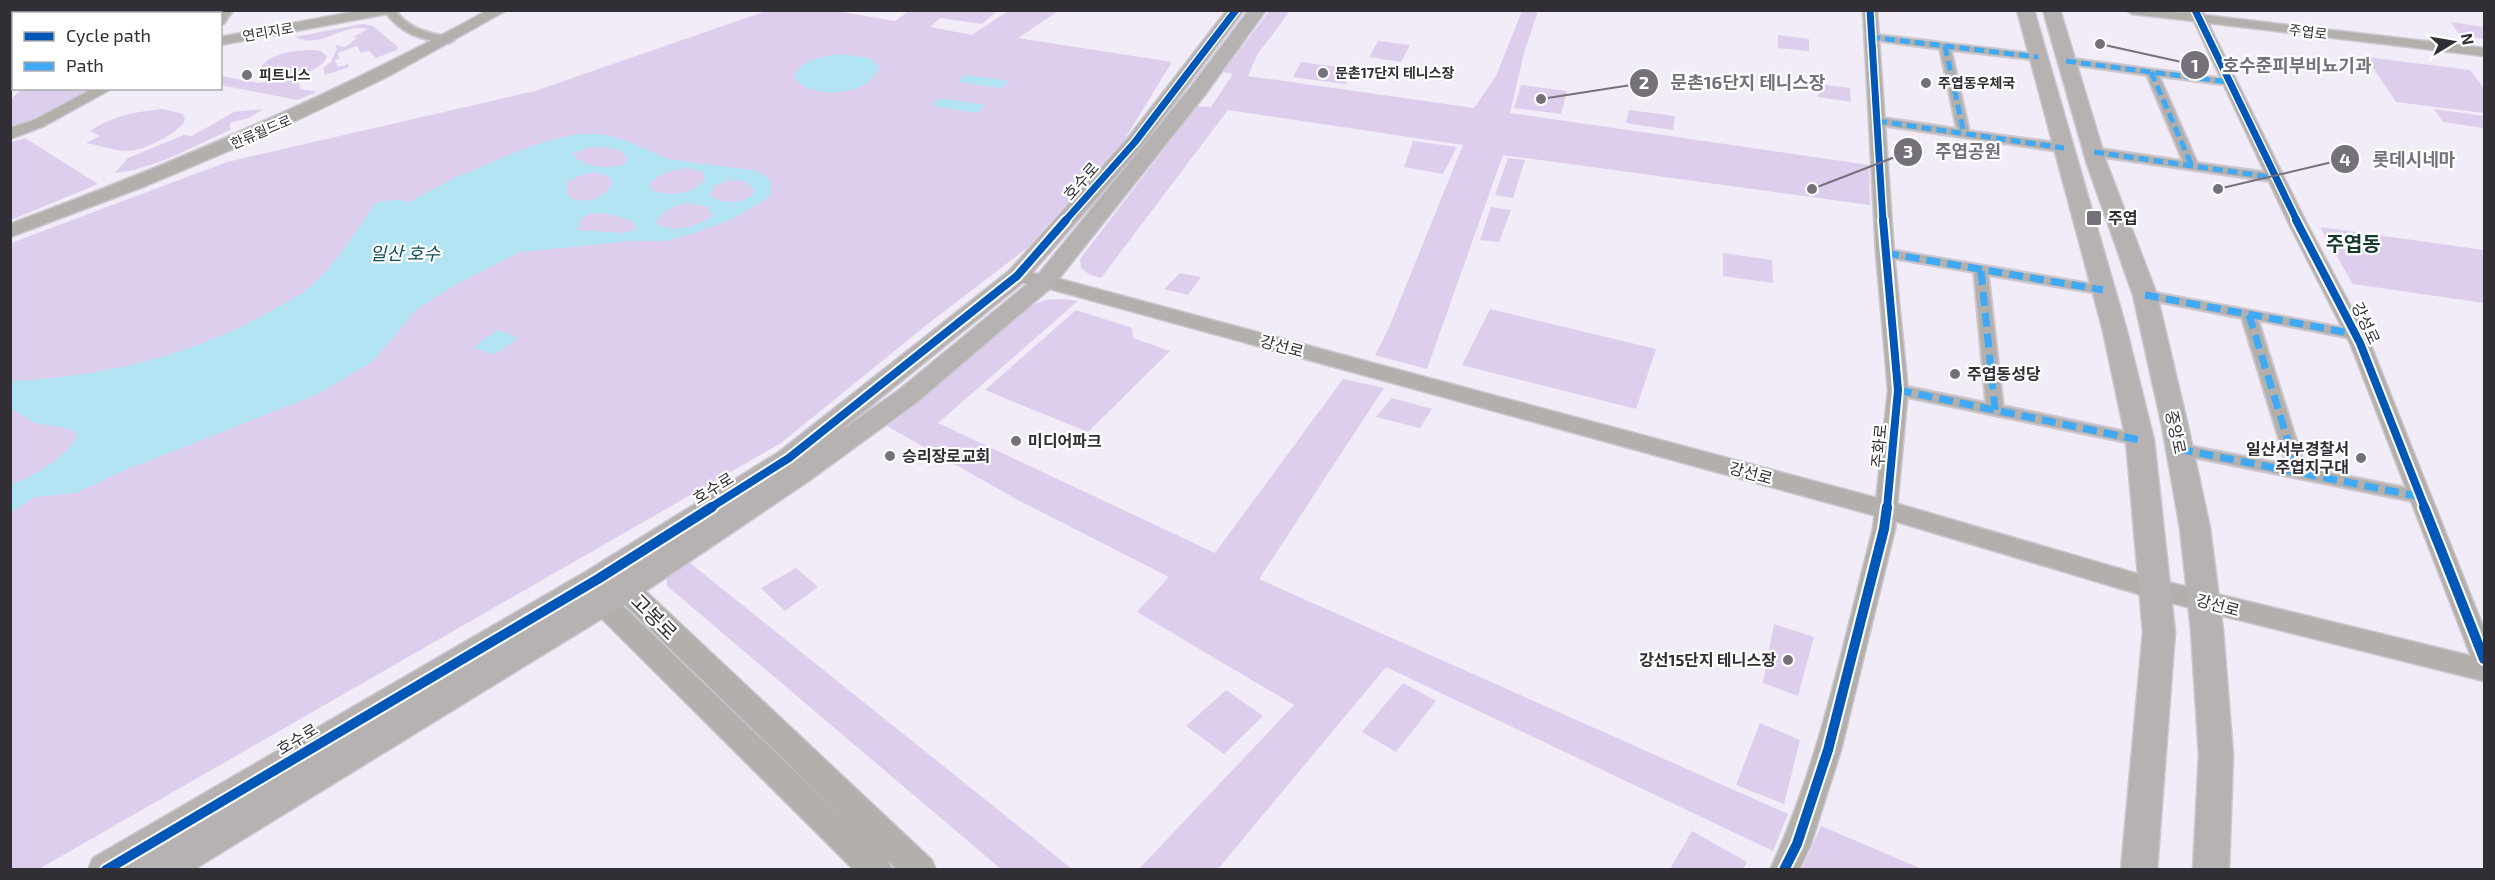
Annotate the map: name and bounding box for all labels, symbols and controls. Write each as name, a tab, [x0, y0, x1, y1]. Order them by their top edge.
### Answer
legend	[12, 12, 222, 90]
north arrow	[2423, 12, 2483, 72]
street label: 연리지로	[241, 19, 295, 44]
street label: 주엽로	[2288, 21, 2328, 42]
text: Cycle path	[66, 24, 151, 46]
text: N	[2458, 32, 2479, 47]
callout: 호수준피부비뇨기과	[2180, 47, 2383, 83]
text: Path	[66, 54, 104, 76]
text: 1	[2191, 54, 2199, 76]
text: 호수준피부비뇨기과	[2222, 54, 2372, 76]
place label: 문촌17단지 테니스장	[1335, 64, 1455, 81]
callout: 문촌16단지 테니스장	[1629, 65, 1837, 101]
place label: 피트니스	[259, 66, 311, 83]
marker: 문촌17단지 테니스장	[1316, 66, 1330, 80]
marker: 피트니스	[240, 68, 254, 82]
text: 2	[1639, 71, 1649, 93]
text: 문촌16단지 테니스장	[1671, 71, 1826, 93]
place label: 주엽동우체국	[1938, 74, 2015, 91]
marker: 주엽동우체국	[1919, 76, 1933, 90]
street label: 한류월드로	[228, 111, 294, 152]
callout: 주엽공원	[1893, 134, 2013, 170]
text: 3	[1903, 140, 1913, 162]
text: 주엽공원	[1935, 140, 2001, 162]
callout: 롯데시네마	[2330, 141, 2467, 177]
text: 4	[2339, 148, 2351, 170]
text: 롯데시네마	[2373, 148, 2456, 170]
street label: 호수로	[1059, 158, 1102, 204]
place label: 주엽	[2108, 208, 2137, 227]
marker: 주엽	[2085, 209, 2103, 227]
district label: 주엽동	[2325, 231, 2381, 255]
water label: 일산 호수	[370, 242, 442, 264]
street label: 강성로	[2349, 299, 2385, 347]
street label: 강선로	[1258, 331, 1306, 360]
place label: 주엽동성당	[1967, 364, 2041, 383]
marker: 주엽동성당	[1948, 367, 1962, 381]
street label: 중앙로	[2163, 408, 2190, 456]
street label: 주화로	[1867, 423, 1890, 469]
place label: 미디어파크	[1028, 431, 1102, 450]
marker: 미디어파크	[1009, 434, 1023, 448]
place label: 일산서부경찰서 주엽지구대	[2246, 439, 2349, 476]
place label: 승리장로교회	[902, 446, 990, 465]
marker: 승리장로교회	[883, 449, 897, 463]
marker: 일산서부경찰서 주엽지구대	[2354, 451, 2368, 465]
street label: 강선로	[1727, 458, 1775, 487]
street label: 호수로	[689, 468, 737, 507]
street label: 고봉로	[627, 588, 683, 644]
street label: 강선로	[2194, 590, 2242, 619]
place label: 강선15단지 테니스장	[1639, 650, 1776, 669]
marker: 강선15단지 테니스장	[1781, 653, 1795, 667]
street label: 호수로	[273, 719, 321, 758]

